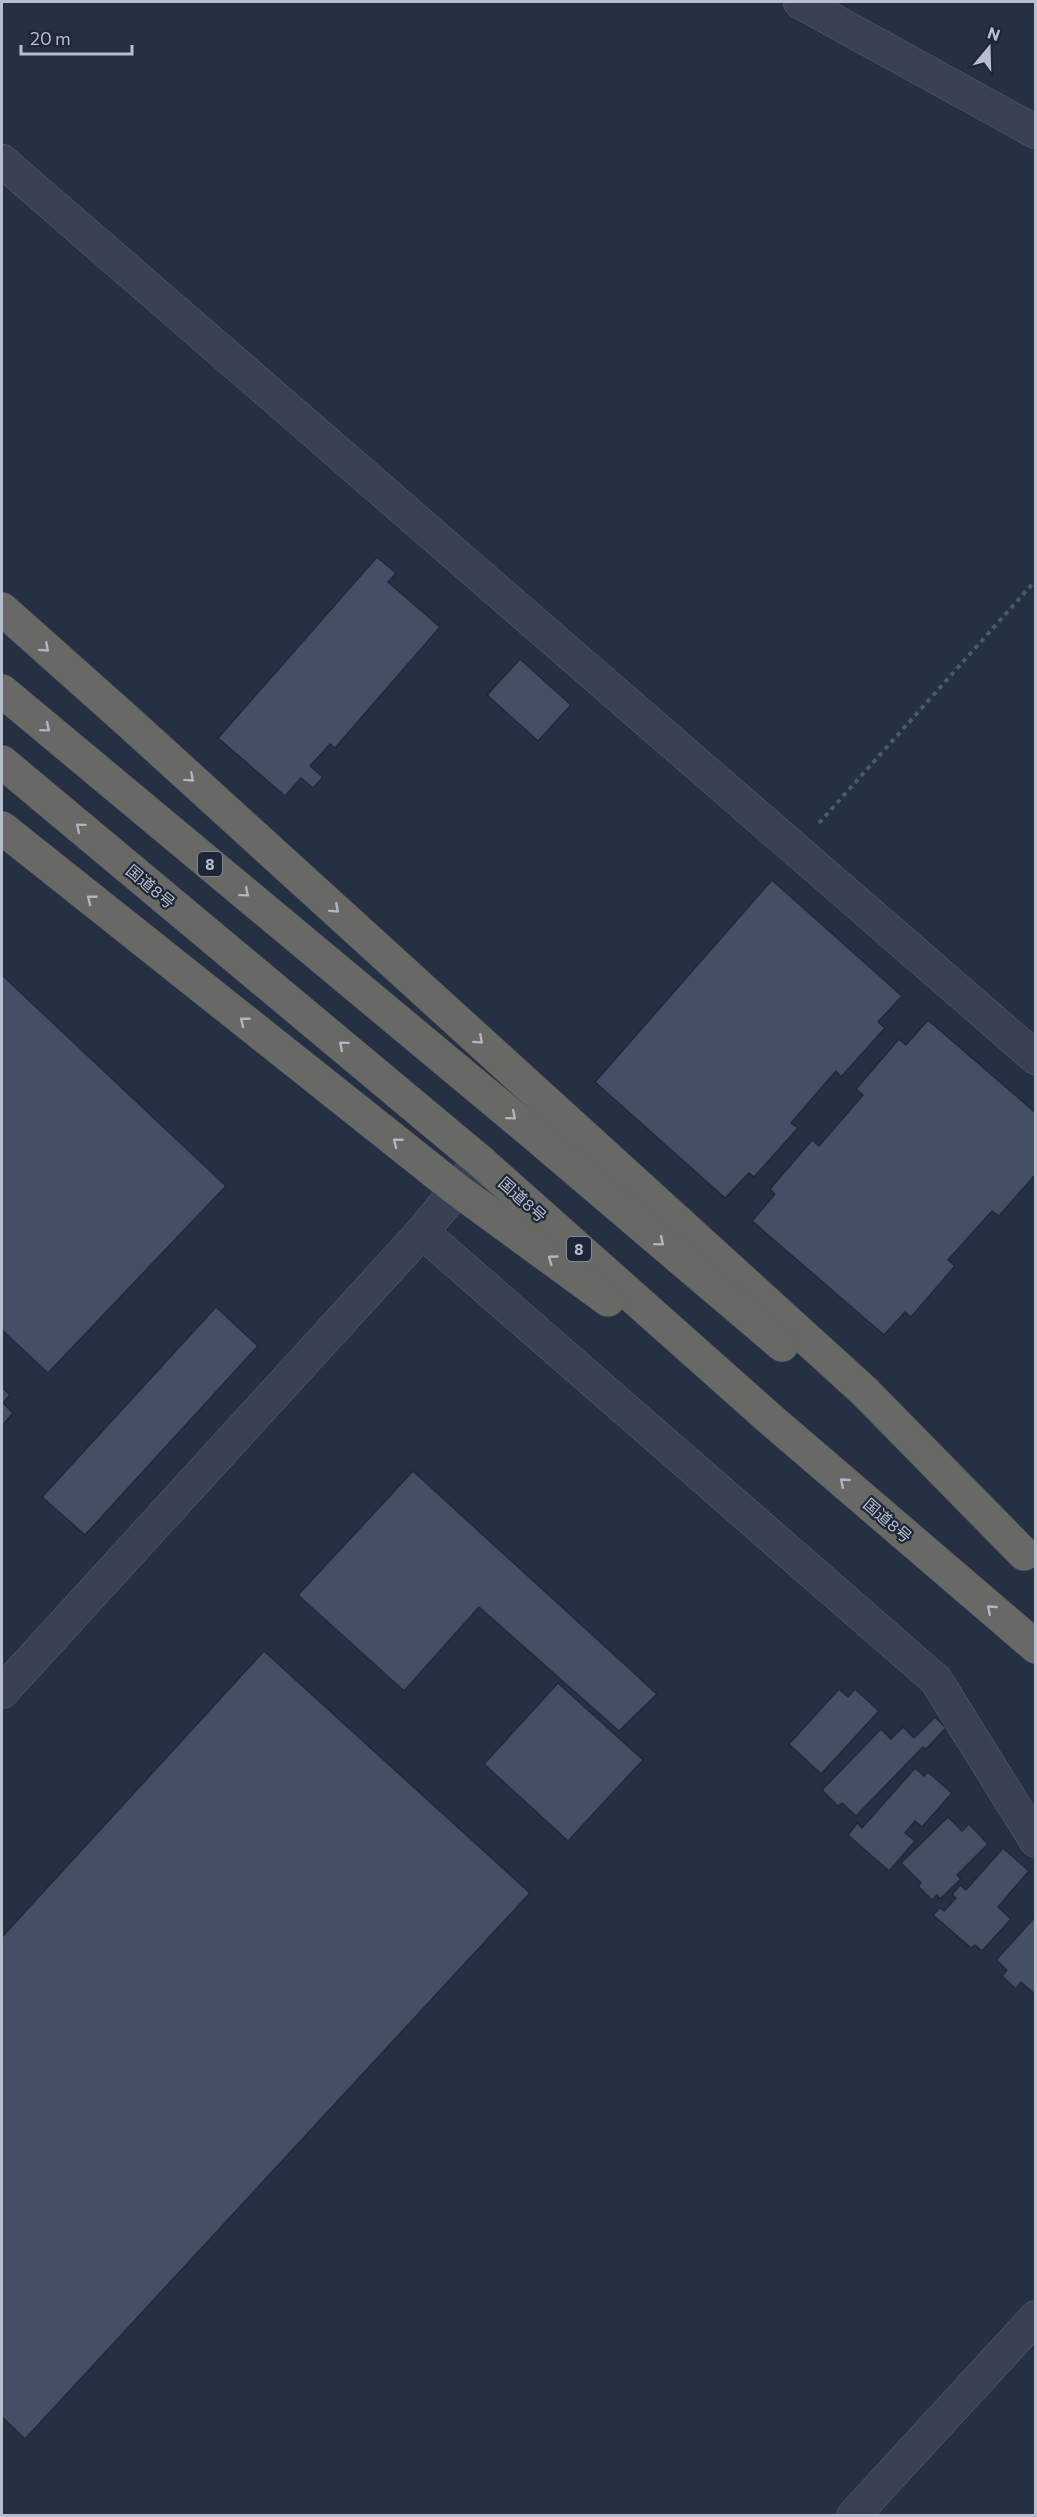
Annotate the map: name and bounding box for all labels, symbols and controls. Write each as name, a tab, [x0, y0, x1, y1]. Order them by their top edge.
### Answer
scale bar	[21, 18, 132, 56]
north arrow	[959, 18, 1019, 78]
text: N	[985, 22, 1003, 44]
text: 20 m	[30, 27, 71, 49]
one-way arrow	[38, 641, 49, 652]
one-way arrow	[40, 721, 51, 732]
one-way arrow	[184, 771, 194, 782]
one-way arrow	[76, 823, 87, 834]
road number: 8	[198, 852, 222, 876]
street label: 国道8号	[123, 860, 179, 912]
one-way arrow	[238, 886, 249, 897]
one-way arrow	[87, 896, 98, 907]
one-way arrow	[328, 902, 338, 913]
one-way arrow	[240, 1017, 251, 1028]
one-way arrow	[472, 1033, 483, 1044]
one-way arrow	[339, 1042, 350, 1053]
one-way arrow	[505, 1108, 516, 1119]
one-way arrow	[393, 1138, 404, 1149]
street label: 国道8号	[495, 1173, 551, 1225]
one-way arrow	[653, 1235, 664, 1246]
road number: 8	[567, 1237, 591, 1261]
one-way arrow	[548, 1256, 559, 1267]
one-way arrow	[840, 1478, 851, 1489]
street label: 国道8号	[860, 1494, 916, 1546]
one-way arrow	[987, 1605, 998, 1616]

